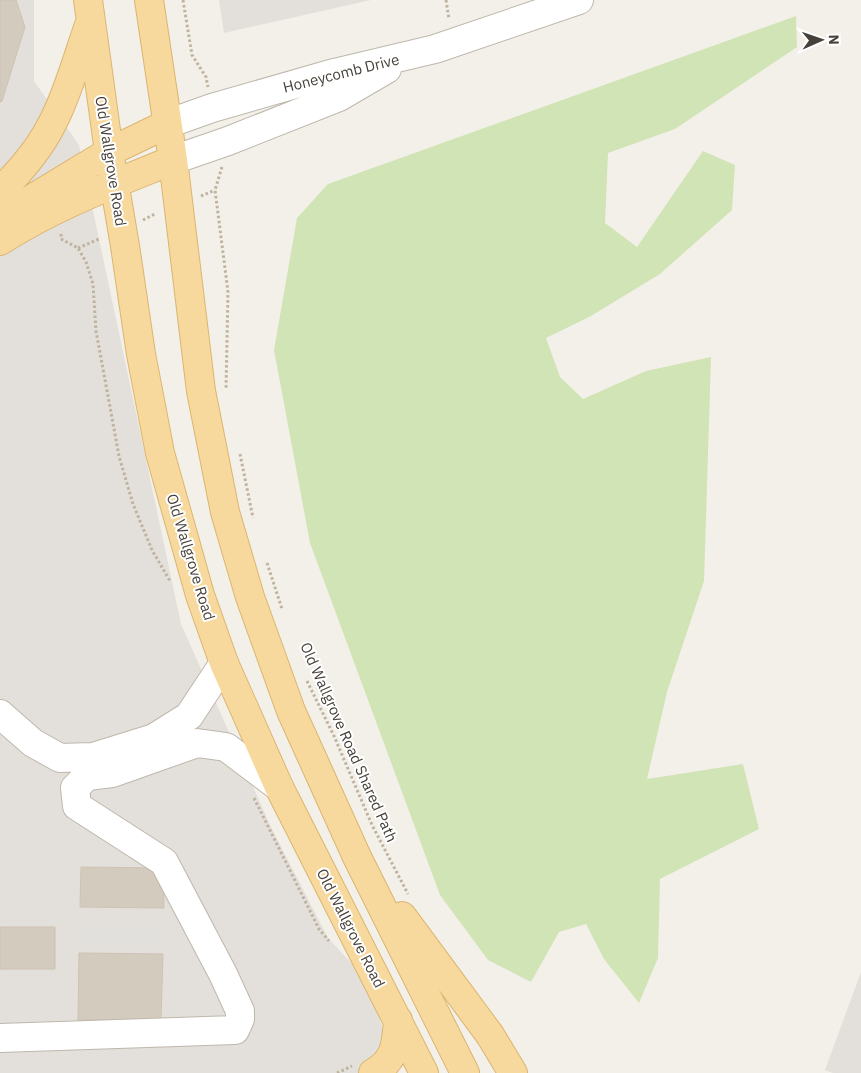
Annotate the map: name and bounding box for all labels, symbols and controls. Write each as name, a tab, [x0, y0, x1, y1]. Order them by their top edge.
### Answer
north arrow	[796, 15, 846, 65]
text: N	[825, 34, 843, 45]
street label: Honeycomb Drive	[281, 49, 401, 97]
street label: Old Wallgrove Road	[91, 95, 131, 227]
street label: Old Wallgrove Road	[163, 491, 219, 623]
street label: Old Wallgrove Road Shared Path	[296, 639, 402, 845]
street label: Old Wallgrove Road	[313, 865, 389, 991]

